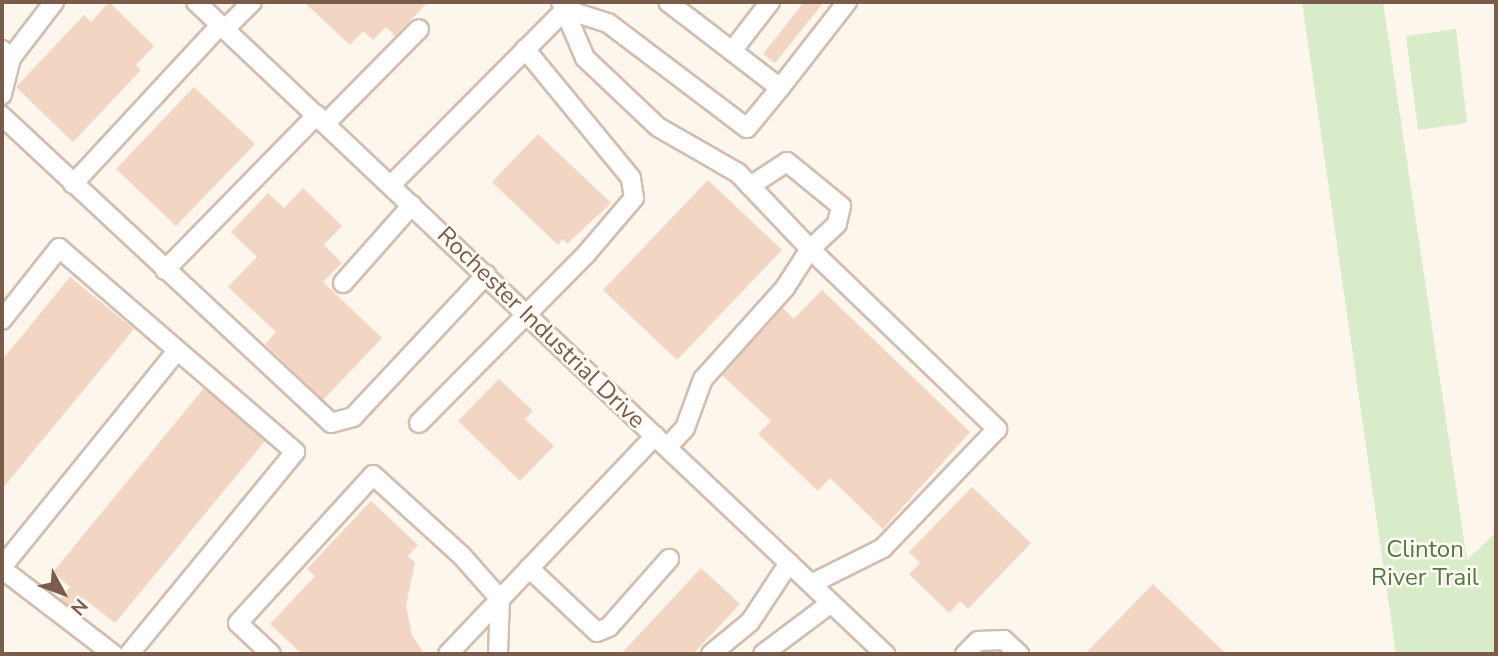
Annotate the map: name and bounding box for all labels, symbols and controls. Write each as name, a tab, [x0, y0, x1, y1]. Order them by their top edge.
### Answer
street label: Rochester Industrial Drive	[431, 221, 651, 435]
park label: Clinton River Trail	[1371, 536, 1479, 592]
north arrow	[28, 558, 98, 628]
text: N	[64, 593, 93, 621]

